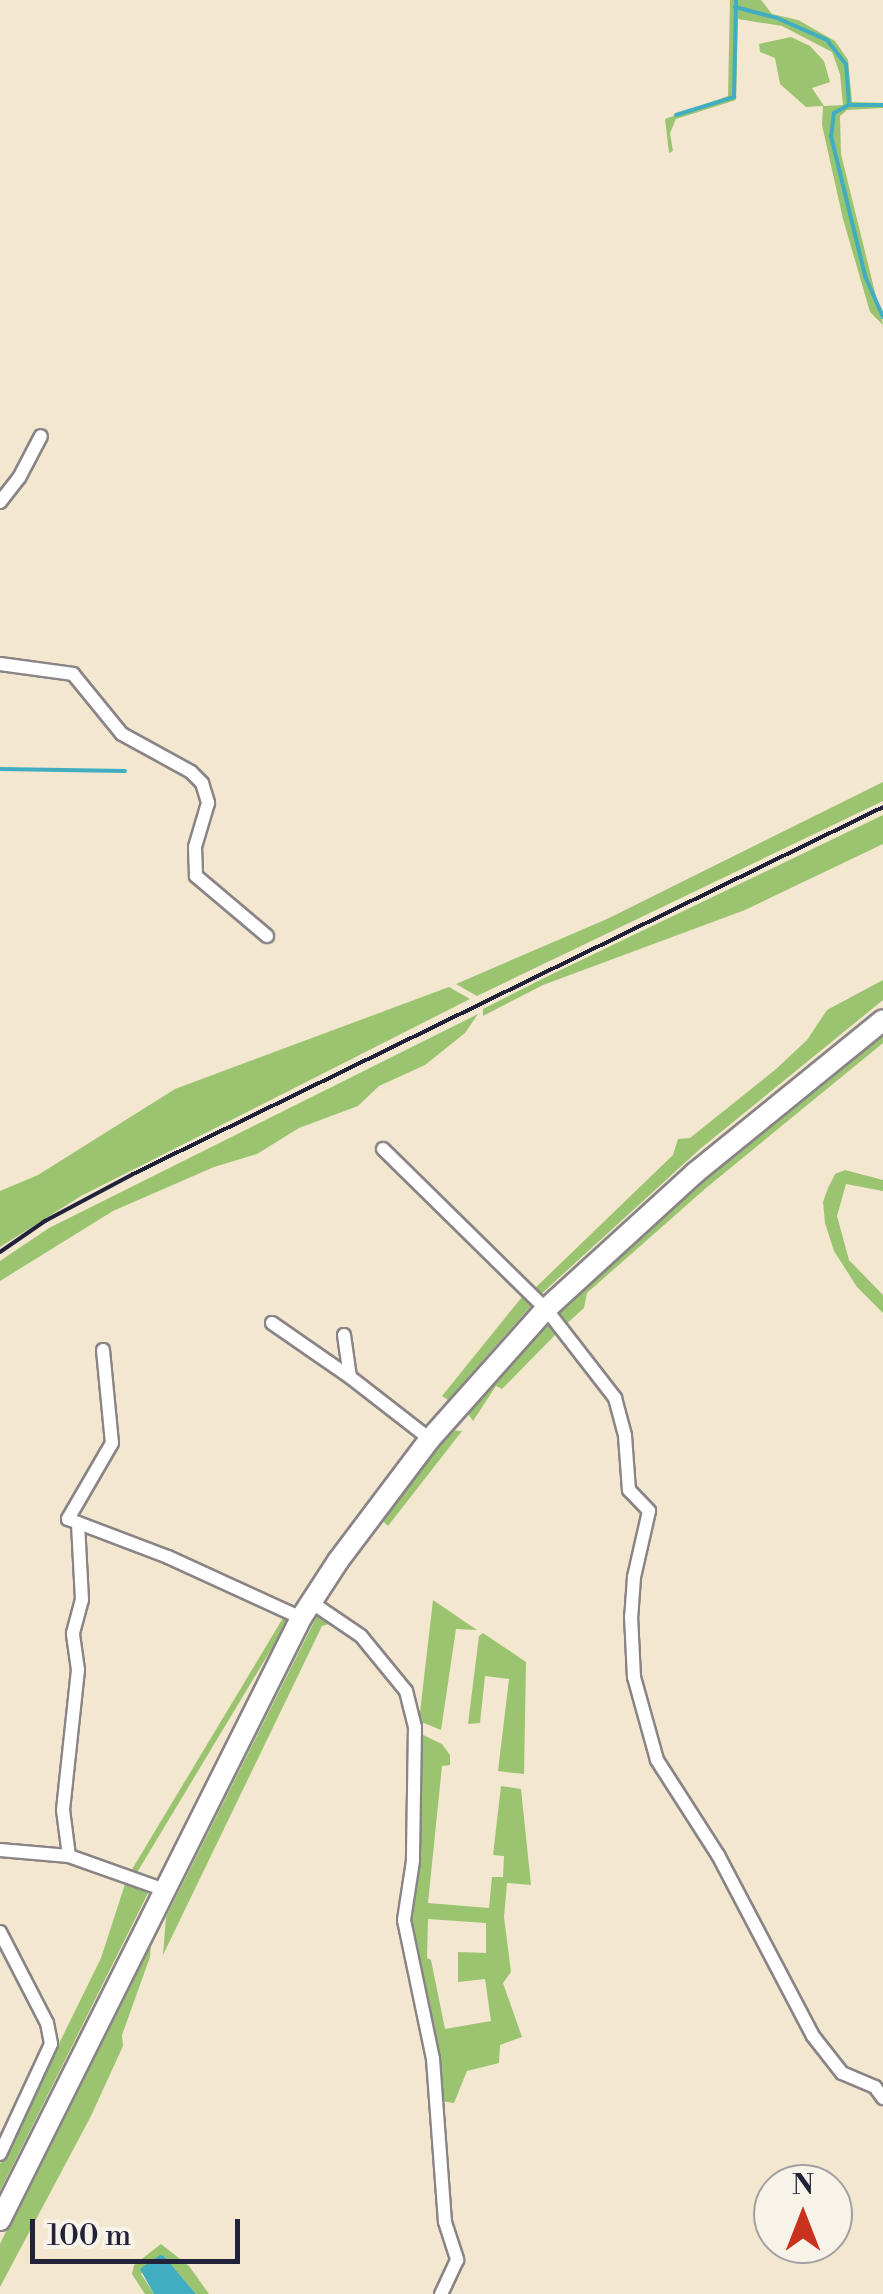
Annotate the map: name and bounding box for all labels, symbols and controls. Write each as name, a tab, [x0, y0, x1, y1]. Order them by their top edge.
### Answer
north arrow	[753, 2164, 853, 2264]
text: N	[792, 2168, 814, 2203]
scale bar	[35, 2199, 245, 2261]
text: 100 m	[47, 2217, 131, 2255]

